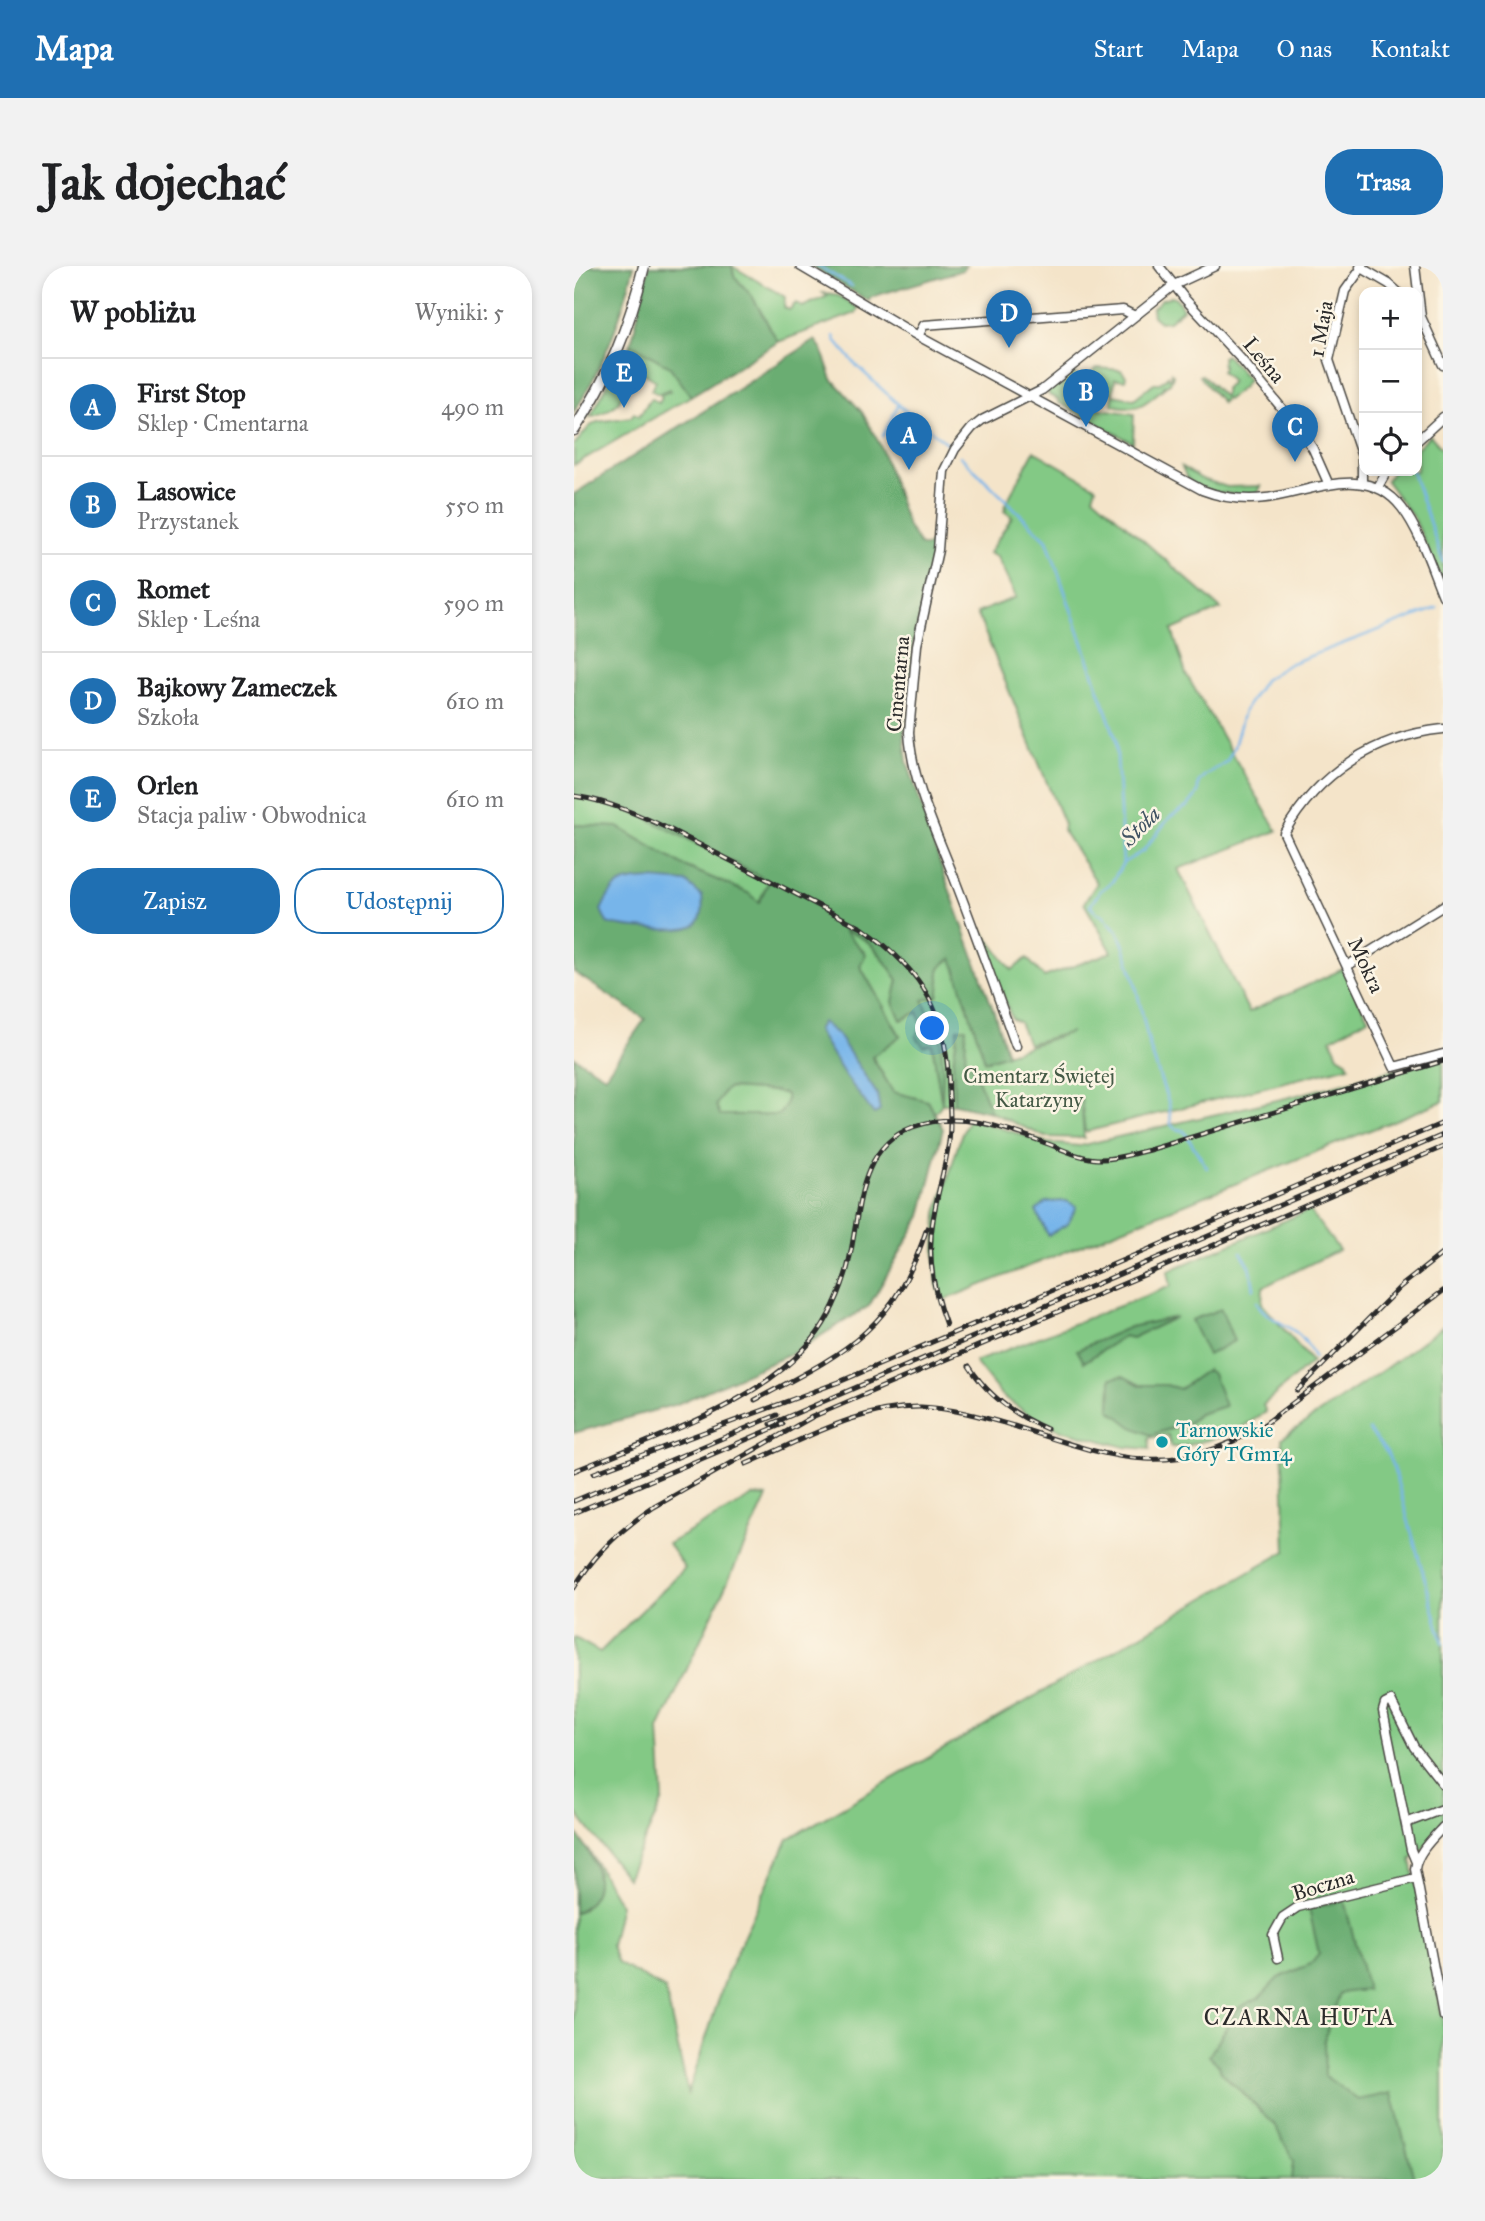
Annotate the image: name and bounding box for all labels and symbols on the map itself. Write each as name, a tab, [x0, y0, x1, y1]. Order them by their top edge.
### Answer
pin: D	[986, 290, 1032, 348]
street label: 1 Maja	[1303, 298, 1339, 359]
street label: Leśna	[1237, 332, 1291, 388]
pin: E	[601, 350, 647, 408]
pin: B	[1063, 369, 1109, 427]
pin: C	[1272, 404, 1318, 462]
pin: A	[886, 412, 932, 470]
street label: Cmentarna	[881, 635, 915, 733]
water label: Stoła	[1113, 800, 1166, 853]
street label: Mokra	[1342, 933, 1390, 997]
your location	[915, 1011, 949, 1045]
park label: Cmentarz Świętej Katarzyny	[963, 1062, 1115, 1113]
place label: Tarnowskie Góry TGm14	[1176, 1417, 1293, 1467]
marker: Tarnowskie Góry TGm14	[1154, 1434, 1170, 1450]
street label: Boczna	[1289, 1863, 1357, 1907]
district label: CZARNA HUTA	[1204, 2003, 1396, 2031]

